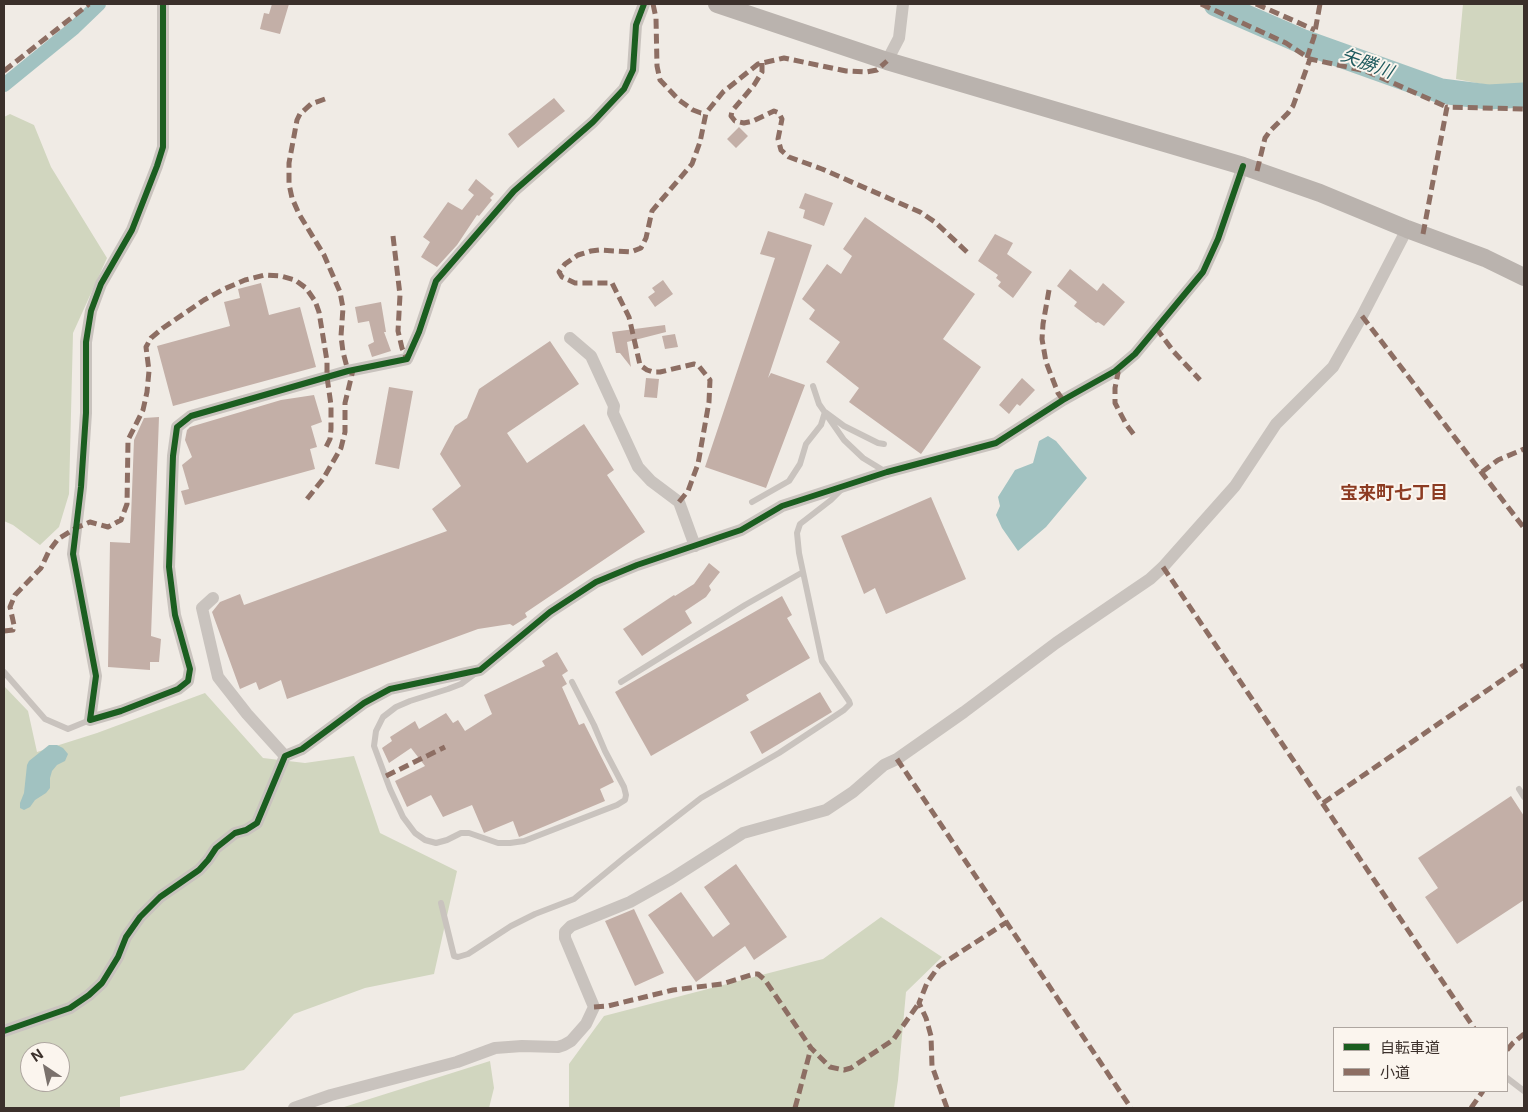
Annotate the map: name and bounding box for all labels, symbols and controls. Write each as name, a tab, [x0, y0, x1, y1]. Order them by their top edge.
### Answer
water label: 矢勝川	[1338, 45, 1396, 83]
district label: 宝来町七丁目	[1340, 483, 1448, 505]
legend	[1333, 1027, 1508, 1092]
text: 自転車道	[1380, 1038, 1440, 1057]
north arrow	[20, 1042, 70, 1092]
text: N	[28, 1045, 46, 1065]
text: 小道	[1380, 1063, 1410, 1082]

